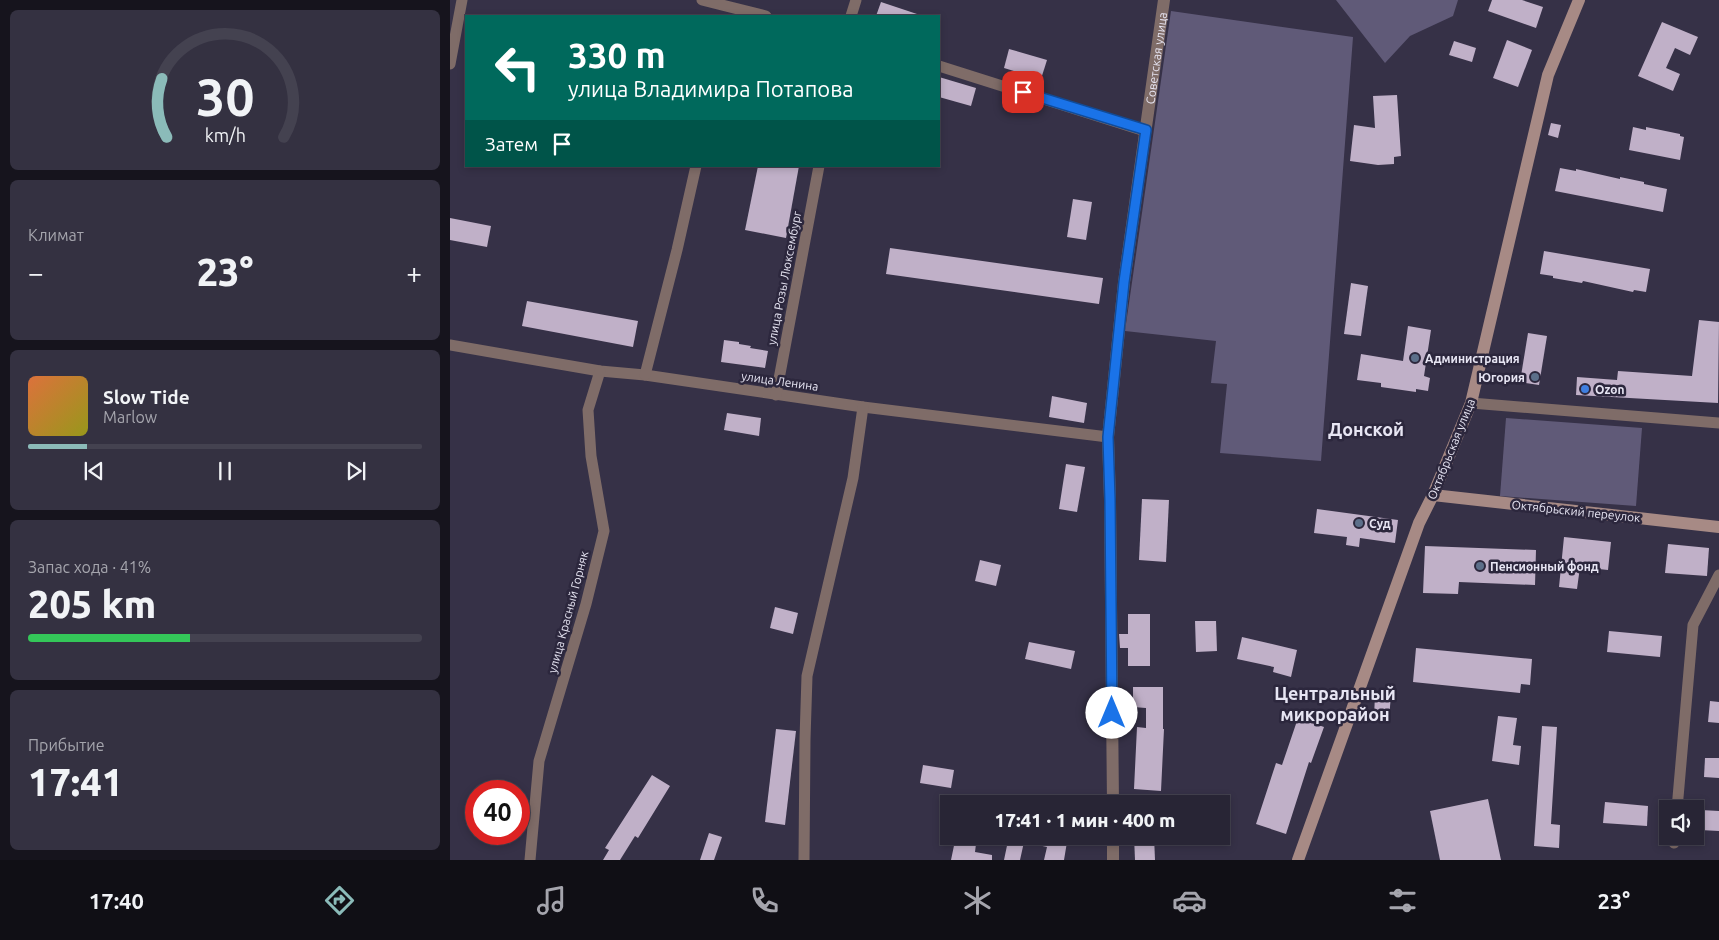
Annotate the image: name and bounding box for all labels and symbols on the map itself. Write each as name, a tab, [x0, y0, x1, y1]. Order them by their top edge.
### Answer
street label: Советская улица	[1143, 11, 1169, 105]
pin	[1002, 71, 1044, 113]
street label: улица Розы Люксембург	[765, 210, 803, 346]
marker: Администрация	[1409, 352, 1421, 364]
place label: Администрация	[1425, 352, 1520, 365]
street label: улица Ленина	[741, 369, 819, 393]
place label: Югория	[1478, 371, 1525, 384]
marker: Югория	[1529, 371, 1541, 383]
marker: Ozon	[1579, 383, 1591, 395]
place label: Ozon	[1595, 383, 1624, 396]
street label: Октябрьская улица	[1425, 397, 1477, 501]
district label: Донской	[1328, 419, 1404, 439]
street label: Октябрьский переулок	[1511, 498, 1641, 524]
marker: Суд	[1353, 517, 1365, 529]
place label: Суд	[1369, 517, 1391, 530]
street label: улица Красный Горняк	[545, 550, 591, 674]
marker: Пенсионный фонд	[1474, 560, 1486, 572]
place label: Пенсионный фонд	[1490, 560, 1599, 573]
district label: Центральный микрорайон	[1274, 683, 1396, 724]
position arrow	[1085, 686, 1137, 738]
speed limit sign: 40	[465, 780, 530, 845]

